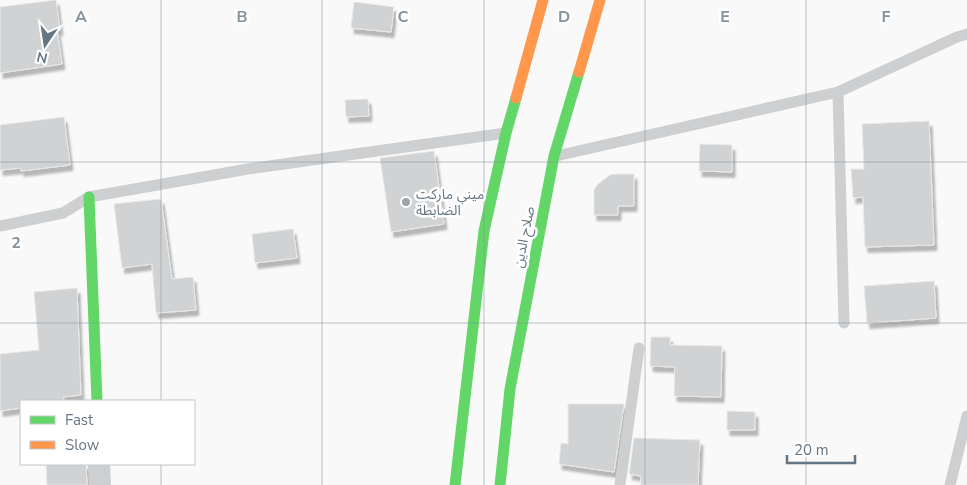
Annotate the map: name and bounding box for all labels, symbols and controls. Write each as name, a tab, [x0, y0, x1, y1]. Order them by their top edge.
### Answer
text: A	[75, 6, 87, 28]
text: B	[236, 6, 248, 28]
text: C	[398, 6, 409, 28]
text: D	[558, 6, 570, 28]
text: E	[720, 6, 730, 28]
text: F	[882, 6, 891, 28]
north arrow	[20, 20, 70, 70]
text: N	[35, 47, 49, 68]
place label: ميني ماركت الضابطة	[416, 185, 484, 220]
marker: ميني ماركت الضابطة	[400, 196, 412, 208]
street label: صلاح الدين	[509, 204, 540, 270]
text: 2	[11, 232, 21, 254]
legend	[20, 400, 195, 465]
text: Fast	[65, 410, 94, 430]
scale bar	[787, 432, 854, 464]
text: Slow	[65, 435, 100, 455]
text: 20 m	[794, 440, 829, 460]

